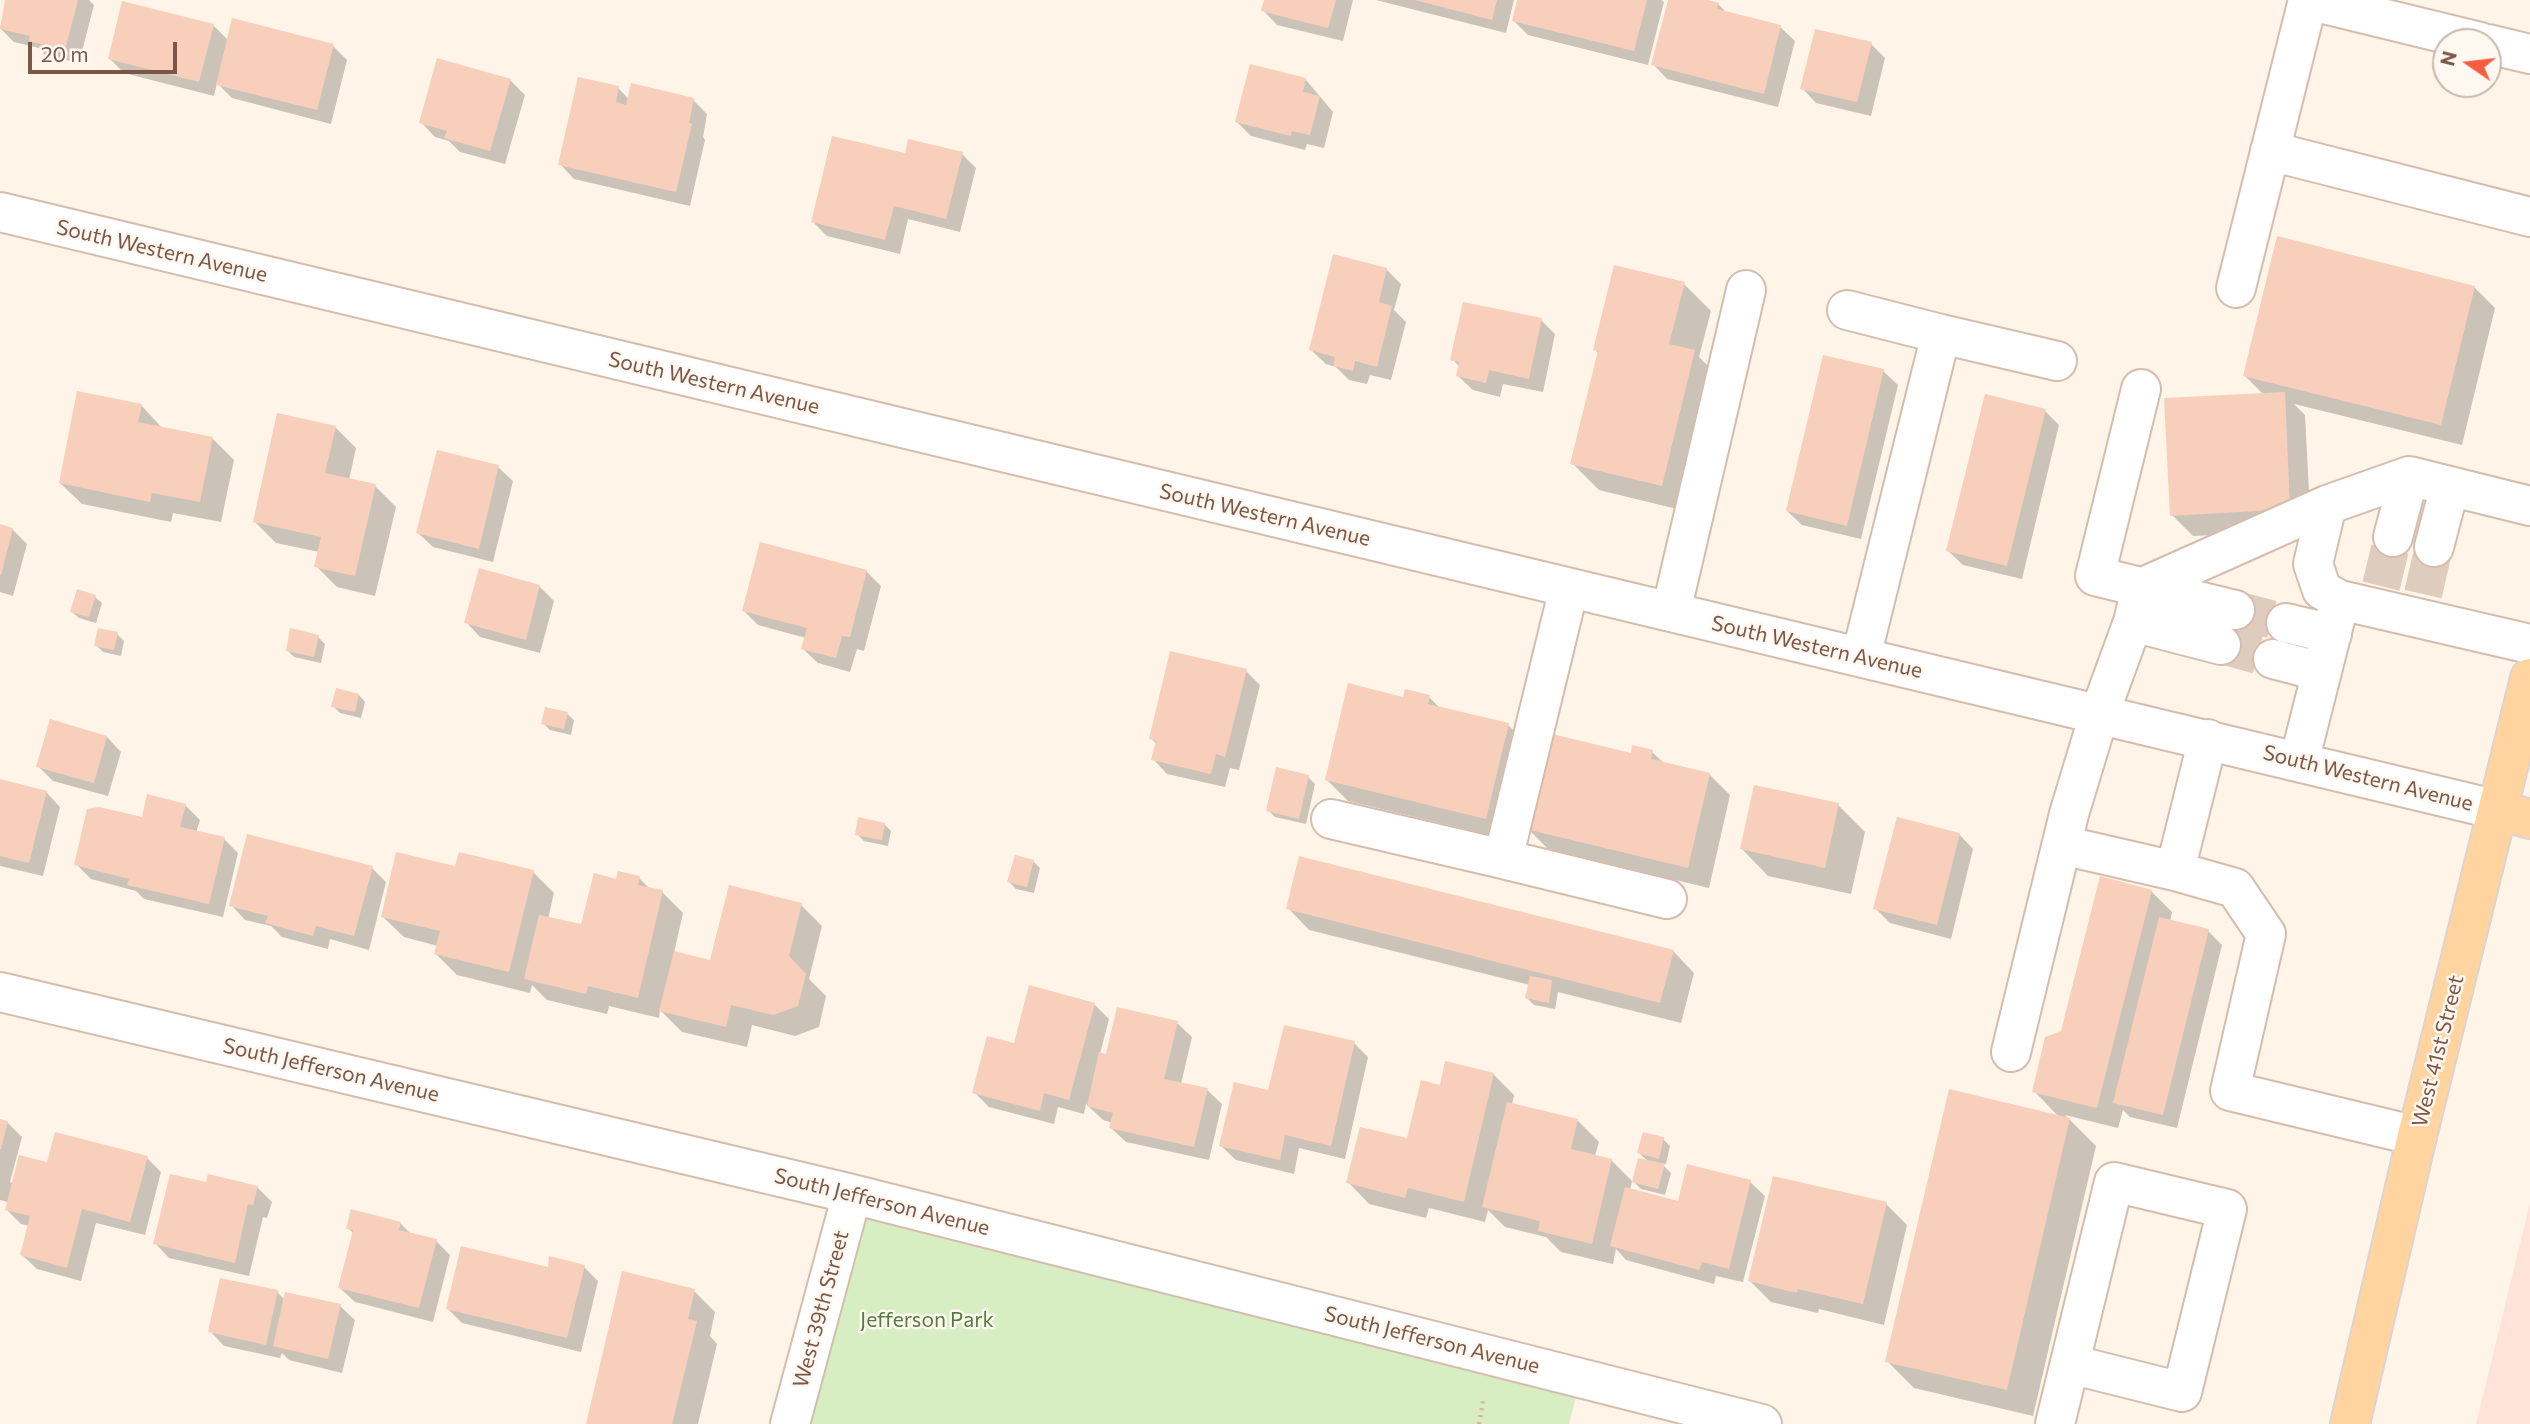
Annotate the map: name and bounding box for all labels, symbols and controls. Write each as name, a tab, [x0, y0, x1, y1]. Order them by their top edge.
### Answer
scale bar	[32, 28, 180, 72]
north arrow	[2432, 28, 2502, 98]
text: 20 m	[41, 41, 89, 66]
text: N	[2435, 49, 2461, 68]
street label: South Western Avenue	[54, 214, 270, 288]
street label: South Western Avenue	[606, 346, 822, 420]
street label: South Western Avenue	[1157, 478, 1373, 552]
street label: South Western Avenue	[1709, 610, 1925, 684]
street label: South Western Avenue	[2260, 740, 2476, 816]
street label: West 41st Street	[2407, 972, 2469, 1130]
street label: South Jefferson Avenue	[220, 1033, 442, 1107]
street label: South Jefferson Avenue	[772, 1163, 992, 1241]
street label: West 39th Street	[788, 1228, 854, 1390]
street label: South Jefferson Avenue	[1322, 1301, 1542, 1379]
park label: Jefferson Park	[860, 1307, 994, 1333]

